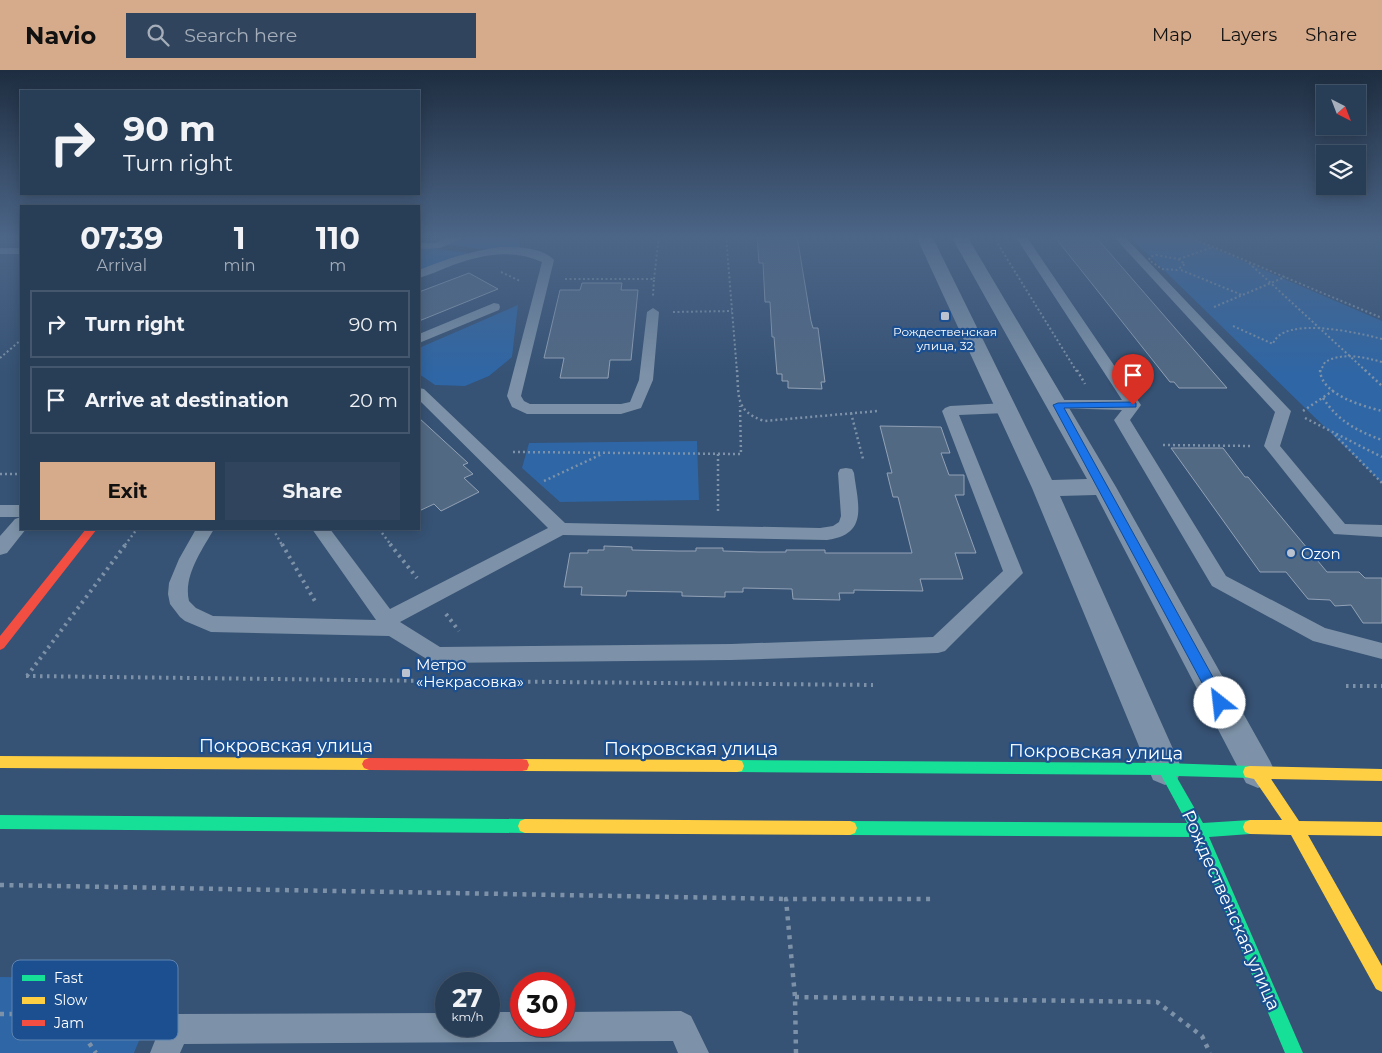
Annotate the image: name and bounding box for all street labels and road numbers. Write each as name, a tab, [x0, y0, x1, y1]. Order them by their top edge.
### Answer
street label: Покровская улица	[199, 735, 373, 757]
street label: Покровская улица	[604, 738, 778, 760]
street label: Покровская улица	[1009, 739, 1183, 765]
street label: Рождественская улица	[1177, 806, 1285, 1014]

